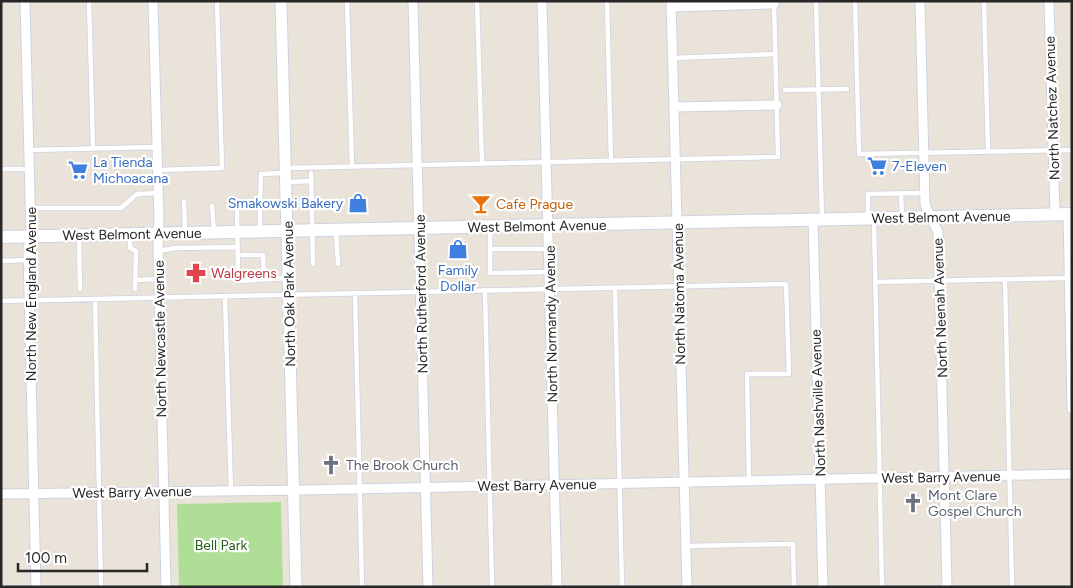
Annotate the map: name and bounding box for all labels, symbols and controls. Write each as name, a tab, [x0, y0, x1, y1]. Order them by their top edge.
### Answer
street label: North Natchez Avenue	[1041, 35, 1064, 180]
place label: La Tienda Michoacana	[93, 154, 168, 187]
supermarket icon: 7-Eleven	[866, 155, 888, 177]
place label: 7-Eleven	[892, 158, 947, 175]
supermarket icon: La Tienda Michoacana	[67, 159, 89, 181]
shop icon: Smakowski Bakery	[347, 192, 369, 214]
bar icon: Cafe Prague	[470, 193, 492, 215]
place label: Smakowski Bakery	[228, 195, 344, 212]
place label: Cafe Prague	[496, 196, 573, 213]
street label: North New England Avenue	[23, 206, 40, 381]
street label: West Belmont Avenue	[871, 208, 1011, 227]
street label: North Rutherford Avenue	[412, 214, 431, 374]
street label: West Belmont Avenue	[467, 217, 607, 236]
street label: North Oak Park Avenue	[280, 221, 299, 367]
street label: North Natoma Avenue	[670, 223, 689, 365]
street label: West Belmont Avenue	[62, 225, 202, 244]
street label: North Neenah Avenue	[930, 237, 951, 378]
shop icon: Family Dollar	[447, 238, 469, 260]
street label: North Normandy Avenue	[542, 245, 561, 403]
street label: North Newcastle Avenue	[151, 260, 170, 418]
pharmacy icon: Walgreens	[185, 262, 207, 284]
place label: Family Dollar	[438, 262, 479, 295]
place label: Walgreens	[211, 265, 277, 282]
street label: North Nashville Avenue	[807, 329, 830, 477]
church icon: The Brook Church	[320, 454, 342, 476]
place label: The Brook Church	[346, 457, 458, 474]
street label: West Barry Avenue	[881, 468, 1001, 487]
street label: West Barry Avenue	[477, 476, 597, 495]
street label: West Barry Avenue	[72, 483, 192, 502]
place label: Mont Clare Gospel Church	[928, 487, 1022, 520]
church icon: Mont Clare Gospel Church	[902, 492, 924, 514]
park label: Bell Park	[195, 537, 247, 554]
scale bar	[18, 540, 146, 572]
text: 100 m	[25, 549, 67, 567]

